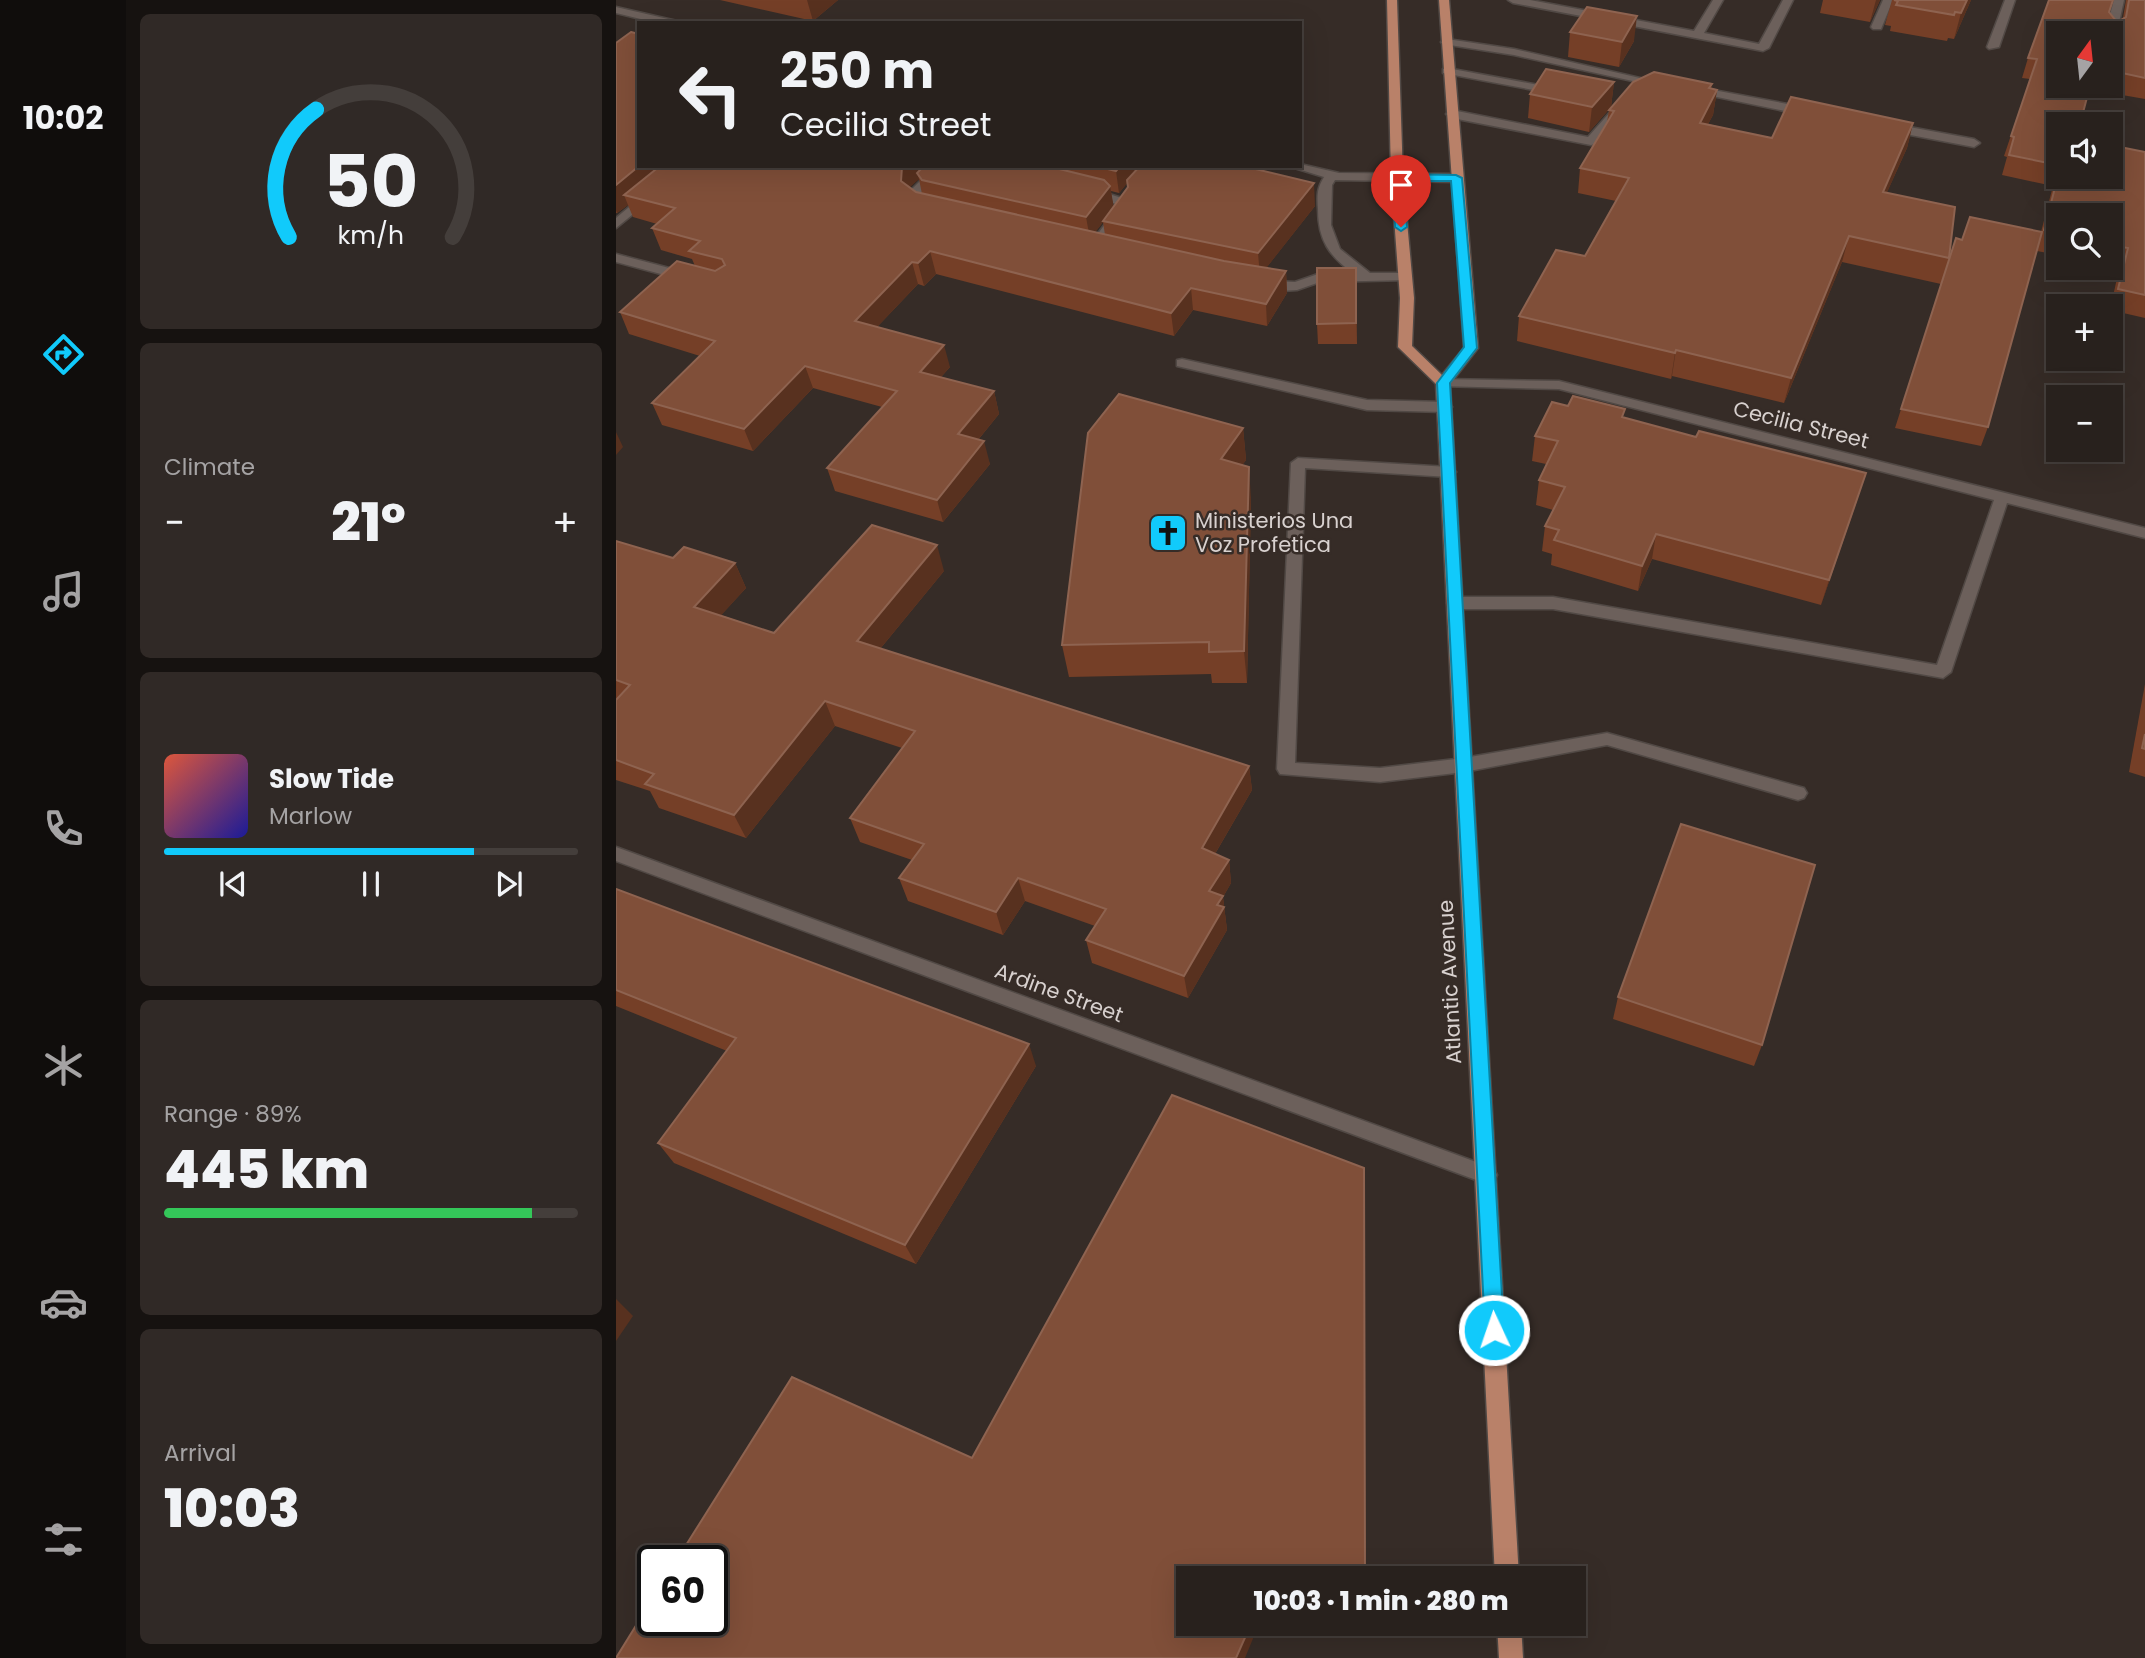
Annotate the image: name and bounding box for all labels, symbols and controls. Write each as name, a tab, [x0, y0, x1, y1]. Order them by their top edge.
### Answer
north arrow	[2046, 21, 2123, 98]
map controls	[2046, 21, 2123, 462]
text: 250 m	[780, 37, 934, 105]
icon: left	[665, 49, 756, 140]
text: 10:02	[22, 95, 104, 140]
text: Cecilia Street	[780, 102, 991, 147]
button: sound	[2046, 112, 2123, 189]
text: 50	[324, 132, 418, 233]
pin	[1371, 155, 1431, 227]
icon: arrive	[1382, 166, 1420, 204]
button: search	[2046, 203, 2123, 280]
text: km/h	[338, 218, 404, 253]
button: +	[2046, 294, 2123, 371]
icon: directions	[39, 330, 88, 379]
button: −	[2046, 385, 2123, 462]
street label: Cecilia Street	[1730, 394, 1872, 455]
text: Climate	[164, 451, 255, 483]
text: 21°	[331, 486, 406, 559]
text: −	[164, 496, 185, 549]
text: +	[552, 496, 578, 549]
place label: Ministerios Una Voz Profetica	[1195, 506, 1353, 559]
church icon: Ministerios Una Voz Profetica	[1147, 512, 1189, 554]
icon: music	[39, 567, 88, 616]
text: Slow Tide	[269, 761, 394, 797]
text: Marlow	[269, 800, 352, 832]
icon: phone	[39, 804, 88, 853]
icon: previous	[214, 865, 252, 903]
icon: pause	[352, 865, 390, 903]
icon: next	[490, 865, 528, 903]
street label: Atlantic Avenue	[1431, 899, 1468, 1065]
street label: Ardine Street	[991, 956, 1128, 1029]
icon: climate	[39, 1041, 88, 1090]
text: Range · 89%	[164, 1098, 302, 1130]
text: 445 km	[164, 1133, 369, 1206]
icon: car	[39, 1278, 88, 1327]
position arrow	[1457, 1293, 1531, 1367]
text: Arrival	[164, 1437, 236, 1469]
text: 10:03	[164, 1472, 300, 1545]
icon: filters	[39, 1515, 88, 1564]
speed limit sign: 60	[637, 1545, 728, 1636]
text: 10:03 · 1 min · 280 m	[1254, 1583, 1508, 1619]

